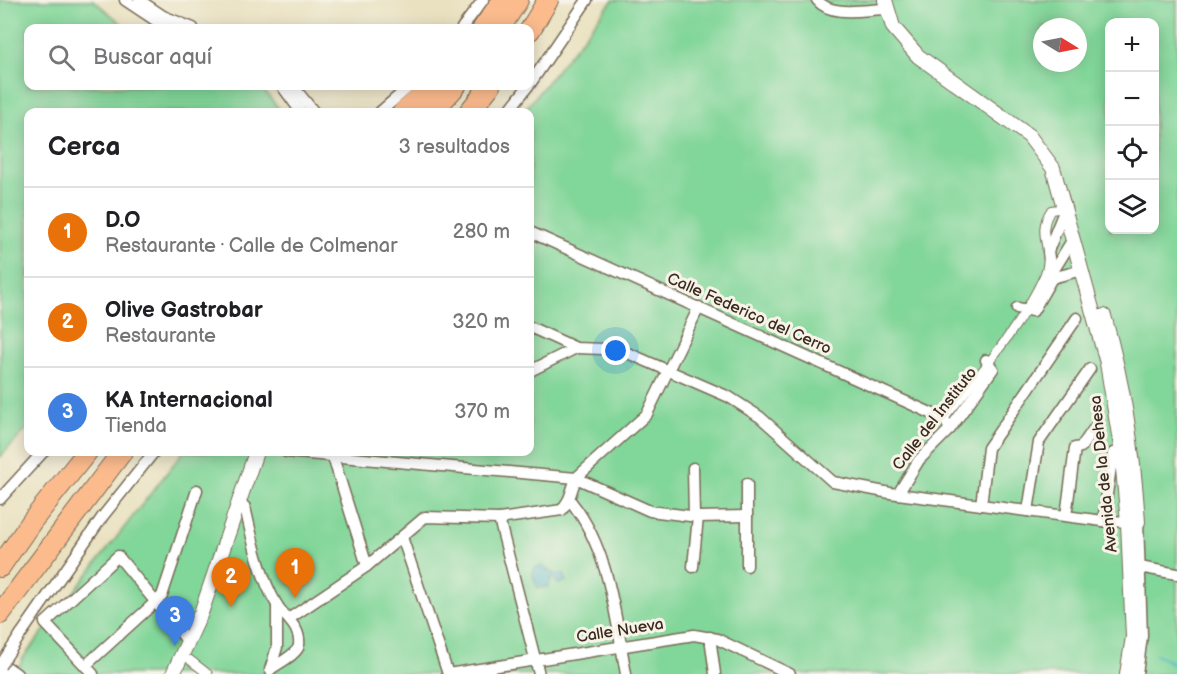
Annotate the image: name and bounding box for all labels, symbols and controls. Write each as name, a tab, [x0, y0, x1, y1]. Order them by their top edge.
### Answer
north arrow	[1033, 18, 1087, 72]
map controls	[1105, 18, 1159, 234]
button: +	[1105, 18, 1159, 72]
search box	[24, 24, 534, 90]
icon: search	[45, 41, 78, 74]
text: Buscar aquí	[93, 44, 212, 71]
button: −	[1105, 72, 1159, 126]
button: locate	[1105, 126, 1159, 180]
text: Cerca	[48, 132, 120, 163]
text: 3 resultados	[399, 135, 510, 159]
button: layers	[1105, 180, 1159, 234]
text: D.O	[105, 207, 140, 234]
text: 1	[63, 220, 72, 244]
text: 280 m	[453, 220, 510, 244]
text: Restaurante · Calle de Colmenar	[105, 234, 397, 258]
street label: Calle Federico del Cerro	[664, 269, 834, 359]
text: Olive Gastrobar	[105, 297, 263, 324]
text: 2	[62, 310, 73, 334]
text: 320 m	[452, 310, 510, 334]
text: Restaurante	[105, 324, 216, 348]
your location	[601, 336, 630, 365]
street label: Calle del Instituto	[889, 364, 981, 474]
text: KA Internacional	[105, 387, 273, 414]
street label: Avenida de la Dehesa	[1086, 395, 1122, 553]
text: 3	[62, 400, 73, 424]
text: 370 m	[454, 400, 510, 424]
text: Tienda	[105, 414, 167, 438]
pin: 1	[276, 548, 314, 598]
pin: 2	[212, 558, 250, 607]
pin: 3	[156, 596, 195, 646]
street label: Calle Nueva	[575, 615, 665, 647]

